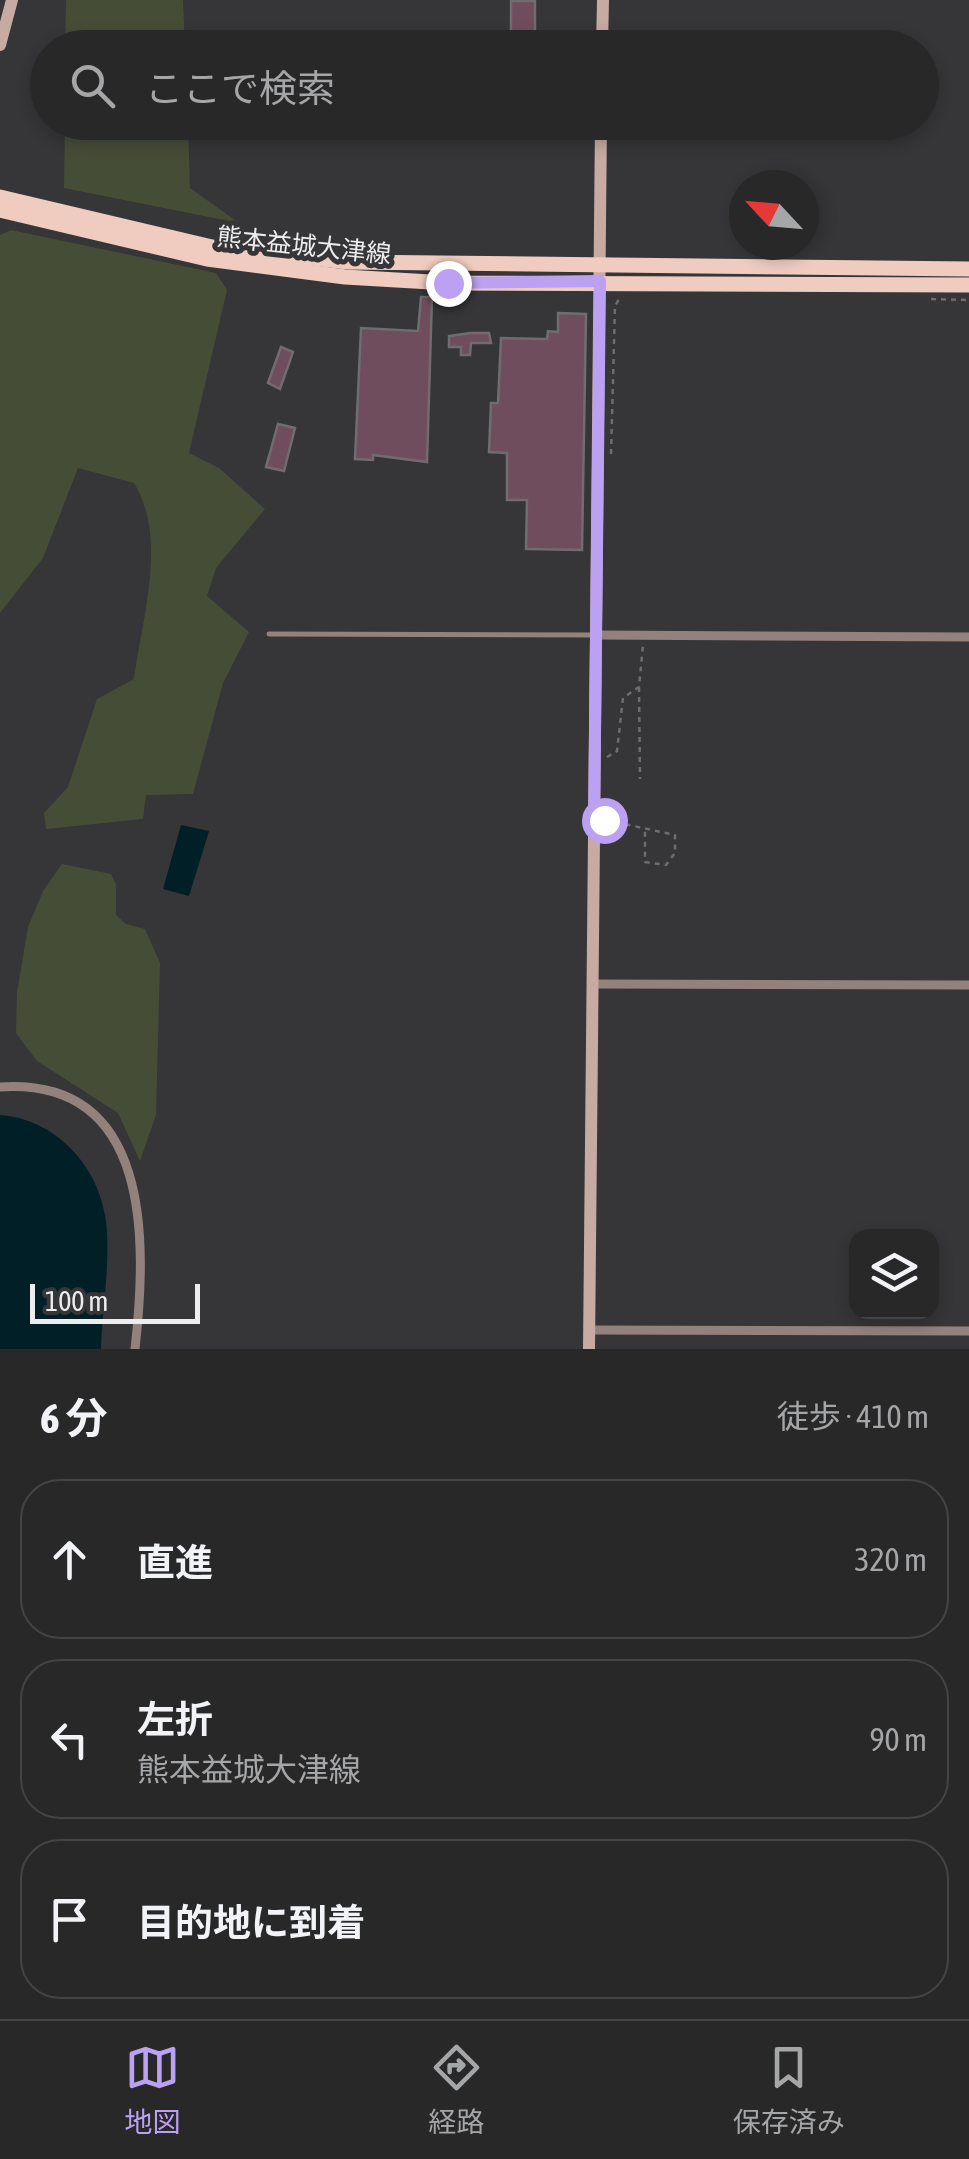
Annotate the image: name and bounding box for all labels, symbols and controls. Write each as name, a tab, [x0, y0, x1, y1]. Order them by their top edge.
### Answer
search box	[30, 30, 939, 140]
icon: search	[65, 58, 120, 113]
text: ここで検索	[145, 67, 335, 110]
north arrow	[729, 170, 819, 260]
street label: 熊本益城大津線	[216, 222, 392, 268]
route end	[426, 261, 472, 307]
route start	[582, 798, 628, 844]
map controls	[849, 1229, 939, 1319]
button: layers	[849, 1229, 939, 1319]
scale bar	[30, 1279, 200, 1324]
text: 100 m	[45, 1285, 108, 1317]
text: 6 分	[40, 1394, 108, 1442]
text: 徒歩 · 410 m	[777, 1398, 929, 1435]
icon: ahead	[42, 1532, 97, 1587]
text: 直進	[137, 1541, 213, 1584]
text: 320 m	[854, 1541, 927, 1578]
text: 左折	[137, 1698, 213, 1741]
icon: left	[42, 1712, 97, 1767]
text: 90 m	[869, 1721, 927, 1758]
text: 熊本益城大津線	[137, 1751, 361, 1788]
icon: arrive	[42, 1892, 97, 1947]
text: 目的地に到着	[137, 1901, 365, 1944]
tab: 地図	[124, 2040, 180, 2140]
tab: 経路	[428, 2040, 485, 2140]
tab: 保存済み	[733, 2040, 845, 2140]

